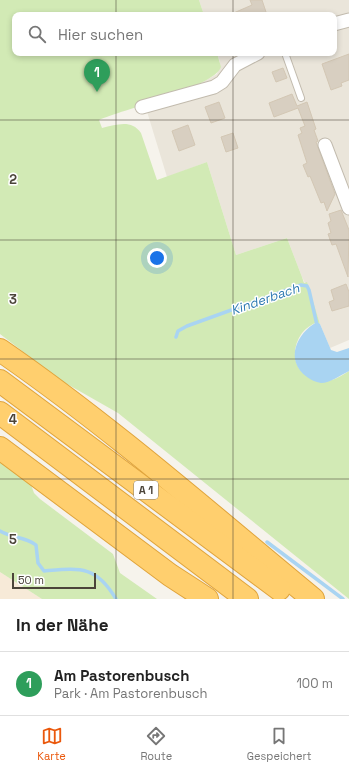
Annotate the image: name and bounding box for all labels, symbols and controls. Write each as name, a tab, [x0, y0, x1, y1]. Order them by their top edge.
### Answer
search box	[12, 12, 337, 56]
icon: search	[26, 23, 48, 45]
text: Hier suchen	[58, 25, 143, 44]
pin: 1	[84, 59, 110, 92]
text: 2	[9, 171, 17, 188]
your location	[147, 248, 167, 268]
water label: Kinderbach	[228, 279, 303, 319]
text: 3	[9, 291, 17, 308]
text: 4	[9, 411, 17, 428]
road number: A 1	[134, 481, 158, 499]
text: 5	[9, 531, 17, 548]
scale bar	[12, 571, 96, 590]
text: 50 m	[18, 573, 44, 587]
text: In der Nähe	[16, 614, 108, 636]
text: Am Pastorenbusch	[54, 666, 189, 685]
text: 1	[26, 675, 32, 692]
text: 100 m	[296, 675, 333, 692]
text: Park · Am Pastorenbusch	[54, 685, 208, 702]
tab: Karte	[37, 725, 66, 763]
tab: Route	[140, 725, 172, 763]
tab: Gespeichert	[247, 725, 312, 763]

